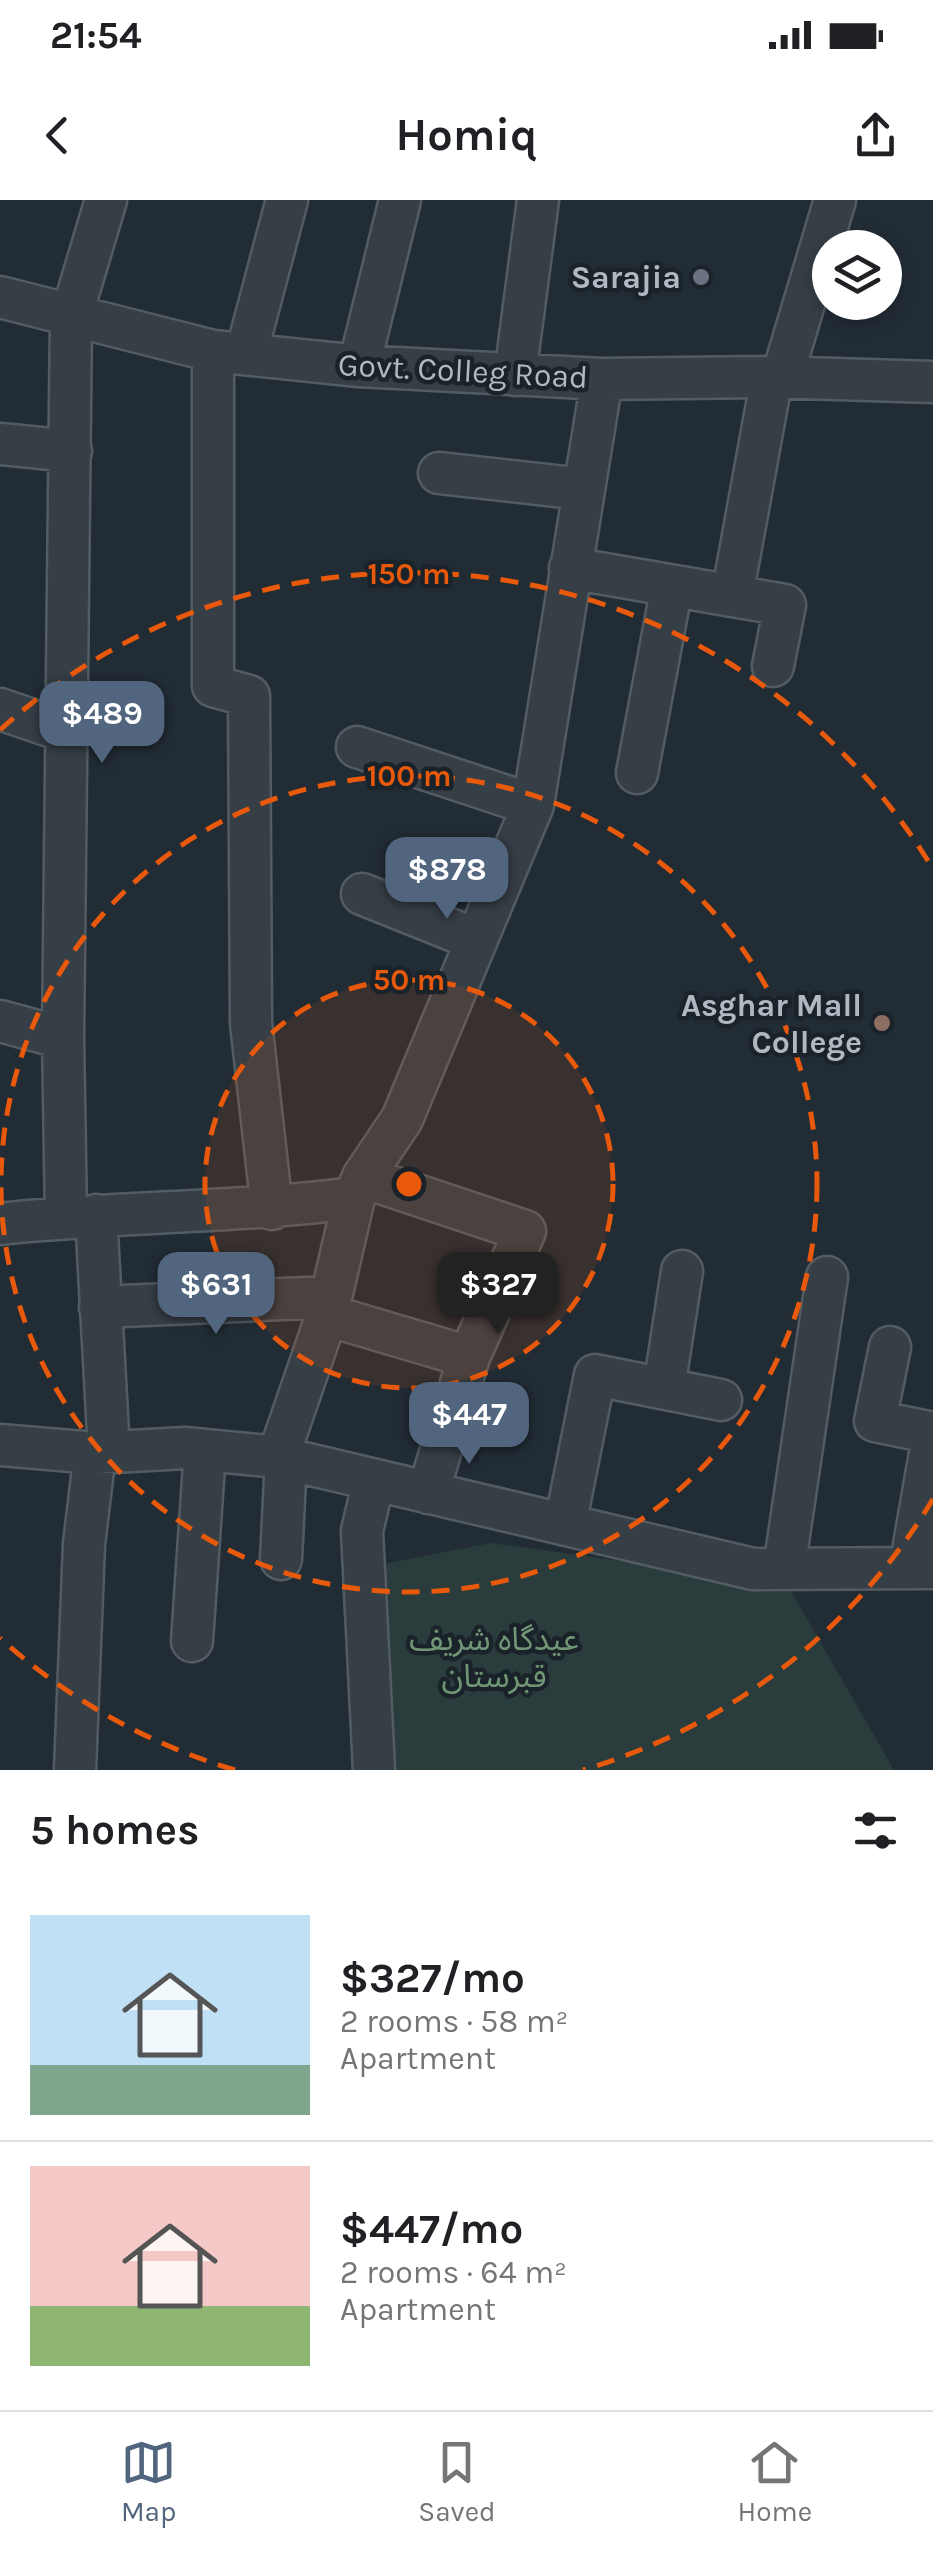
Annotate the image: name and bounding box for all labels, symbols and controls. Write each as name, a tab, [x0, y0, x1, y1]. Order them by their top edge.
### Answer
text: 21:54	[50, 13, 142, 58]
icon: back	[30, 108, 85, 163]
icon: share	[848, 108, 903, 163]
text: Homiq	[395, 109, 538, 161]
map controls	[812, 230, 902, 320]
button: layers	[812, 230, 902, 320]
place label: Sarajia	[571, 259, 681, 296]
marker: Sarajia	[690, 266, 712, 288]
street label: Govt. Colleg Road	[337, 346, 589, 396]
text: 150 m	[367, 556, 451, 592]
pin: $489	[43, 681, 161, 766]
text: $489	[61, 695, 143, 732]
text: 100 m	[367, 758, 451, 794]
pin: $878	[388, 837, 506, 922]
text: $878	[407, 851, 487, 888]
text: 50 m	[373, 962, 445, 998]
place label: Asghar Mall College	[681, 987, 862, 1061]
marker: Asghar Mall College	[871, 1012, 893, 1034]
centre of rings	[391, 1166, 427, 1202]
pin: $631	[157, 1252, 275, 1337]
pin: $327	[439, 1252, 557, 1337]
text: $631	[180, 1266, 252, 1303]
text: $327	[459, 1266, 537, 1303]
pin: $447	[410, 1382, 528, 1467]
text: $447	[431, 1396, 507, 1433]
park label: عیدگاہ شریف قبرستان	[409, 1621, 579, 1695]
icon: filters	[848, 1803, 903, 1858]
text: 5 homes	[30, 1805, 199, 1855]
text: $327/mo	[340, 1953, 525, 2003]
icon: home	[110, 1955, 230, 2075]
text: 2 rooms · 58 m²	[340, 2003, 568, 2040]
text: Apartment	[340, 2040, 496, 2077]
text: $447/mo	[340, 2204, 523, 2254]
icon: home	[110, 2206, 230, 2326]
text: 2 rooms · 64 m²	[340, 2254, 567, 2291]
text: Apartment	[340, 2291, 496, 2328]
tab: Map	[121, 2435, 176, 2528]
tab: Saved	[418, 2435, 496, 2528]
tab: Home	[737, 2435, 812, 2528]

